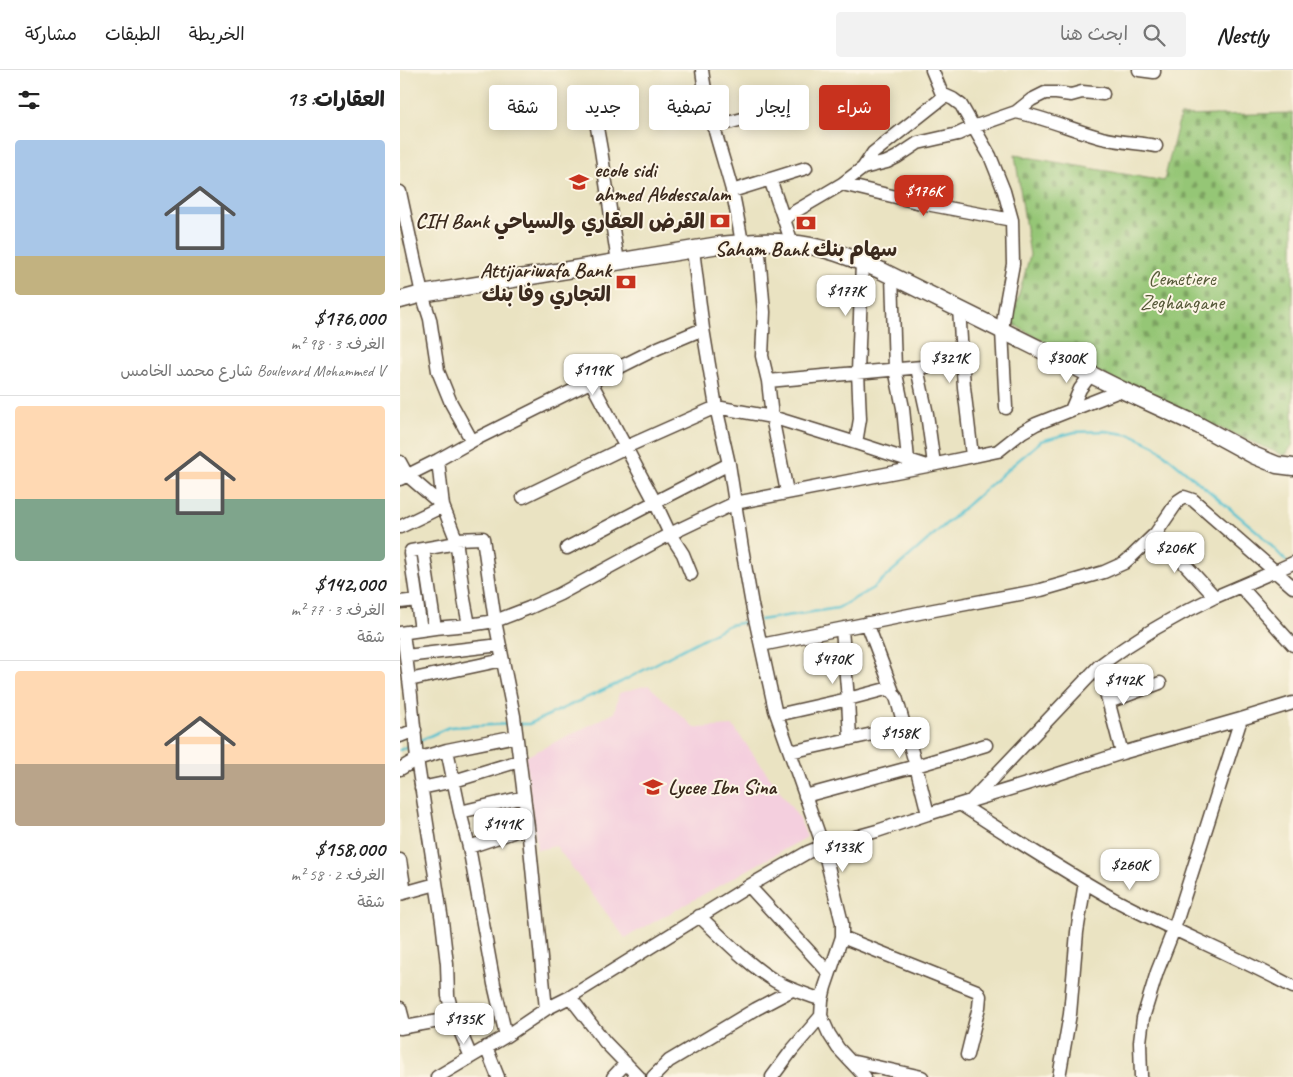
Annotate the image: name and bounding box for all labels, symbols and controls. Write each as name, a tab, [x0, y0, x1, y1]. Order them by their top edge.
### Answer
search box	[836, 12, 1186, 57]
text: Nestly	[1216, 20, 1268, 50]
icon: search	[1140, 21, 1168, 49]
text: ابحث هنا	[1060, 22, 1128, 46]
text: مشاركة	[25, 23, 77, 45]
text: الطبقات	[105, 23, 161, 45]
text: الخريطة	[189, 23, 245, 45]
chip: شقة	[489, 85, 557, 130]
chip: جديد	[567, 85, 639, 130]
chip: تصفية	[649, 85, 729, 130]
chip: إيجار	[739, 85, 809, 130]
chip: شراء	[819, 85, 890, 130]
icon: filters	[15, 86, 43, 114]
text: العقارات: 13	[287, 86, 385, 112]
place label: ecole sidi ahmed Abdessalam	[594, 157, 732, 207]
school or university icon: ecole sidi ahmed Abdessalam	[568, 171, 590, 193]
icon: home	[155, 173, 245, 263]
pin: $176K	[889, 174, 959, 217]
text: $176K	[905, 181, 943, 201]
place label: CIH Bank القرض العقاري والسياحي	[415, 208, 705, 240]
bank icon: CIH Bank القرض العقاري والسياحي	[709, 210, 731, 232]
bank icon: Saham Bank سهام بنك	[795, 212, 817, 234]
place label: Saham Bank سهام بنك	[715, 236, 897, 265]
place label: Attijariwafa Bank التجاري وفا بنك	[480, 257, 613, 310]
park label: Cemetiere Zeghangane	[1140, 265, 1226, 315]
bank icon: Attijariwafa Bank التجاري وفا بنك	[615, 271, 637, 293]
pin: $177K	[811, 274, 881, 317]
text: $177K	[828, 281, 864, 301]
text: $176,000	[314, 305, 385, 331]
text: الغرف: 3 · 98 m²	[291, 334, 385, 354]
pin: $321K	[915, 342, 985, 384]
pin: $300K	[1032, 342, 1102, 384]
text: $321K	[932, 348, 968, 368]
text: $300K	[1049, 348, 1085, 368]
pin: $119K	[558, 354, 628, 396]
text: $119K	[575, 360, 611, 380]
text: Boulevard Mohammed V شارع محمد الخامس	[121, 361, 385, 381]
icon: home	[155, 438, 245, 528]
pin: $206K	[1140, 532, 1210, 574]
text: $206K	[1156, 538, 1194, 558]
text: $142,000	[315, 571, 385, 597]
text: الغرف: 3 · 77 m²	[291, 600, 385, 620]
text: شقة	[357, 627, 385, 647]
pin: $470K	[798, 642, 868, 685]
text: $470K	[815, 649, 851, 669]
pin: $142K	[1089, 664, 1159, 706]
text: $142K	[1106, 670, 1142, 690]
icon: home	[155, 703, 245, 793]
pin: $158K	[865, 716, 935, 759]
text: $158K	[882, 723, 918, 743]
place label: Lycee Ibn Sina	[668, 774, 778, 800]
school or university icon: Lycee Ibn Sina	[642, 776, 664, 798]
pin: $141K	[468, 808, 538, 850]
text: $141K	[485, 814, 521, 834]
pin: $133K	[808, 830, 878, 873]
text: $158,000	[315, 836, 385, 862]
text: $133K	[825, 837, 861, 857]
pin: $260K	[1095, 848, 1165, 891]
text: $260K	[1111, 855, 1149, 875]
text: الغرف: 2 · 58 m²	[291, 865, 385, 885]
text: شقة	[357, 892, 385, 912]
pin: $135K	[429, 1002, 499, 1045]
text: $135K	[446, 1009, 482, 1029]

